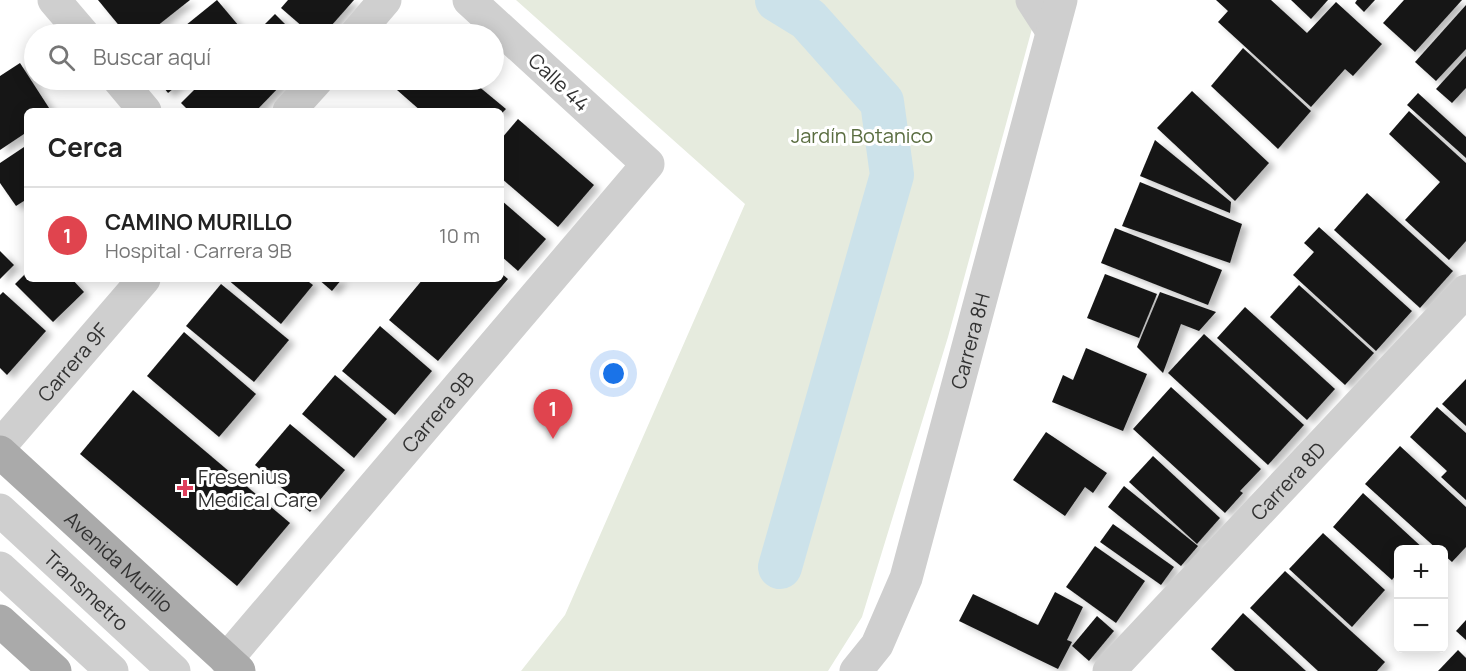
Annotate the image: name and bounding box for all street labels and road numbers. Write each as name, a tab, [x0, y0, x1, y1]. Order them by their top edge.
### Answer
street label: Calle 44	[523, 47, 595, 117]
street label: Carrera 8H	[944, 290, 995, 392]
street label: Carrera 9F	[31, 317, 114, 407]
street label: Carrera 9B	[395, 366, 479, 458]
street label: Carrera 8D	[1244, 436, 1331, 526]
street label: Avenida Murillo	[59, 505, 180, 618]
street label: Transmetro	[38, 544, 135, 636]

